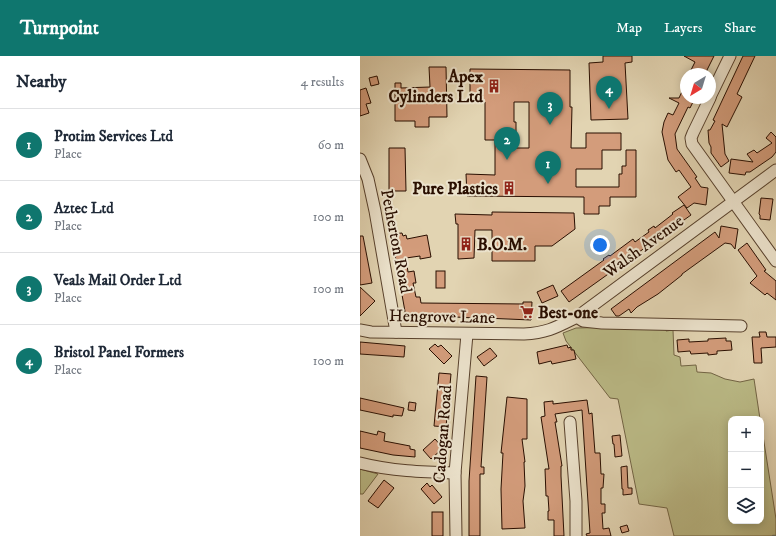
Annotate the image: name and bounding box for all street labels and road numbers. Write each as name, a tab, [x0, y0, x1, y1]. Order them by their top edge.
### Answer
street label: Petherton Road	[375, 187, 417, 296]
street label: Walsh Avenue	[598, 210, 688, 284]
street label: Hengrove Lane	[389, 305, 495, 329]
street label: Cadogan Road	[429, 384, 457, 484]

